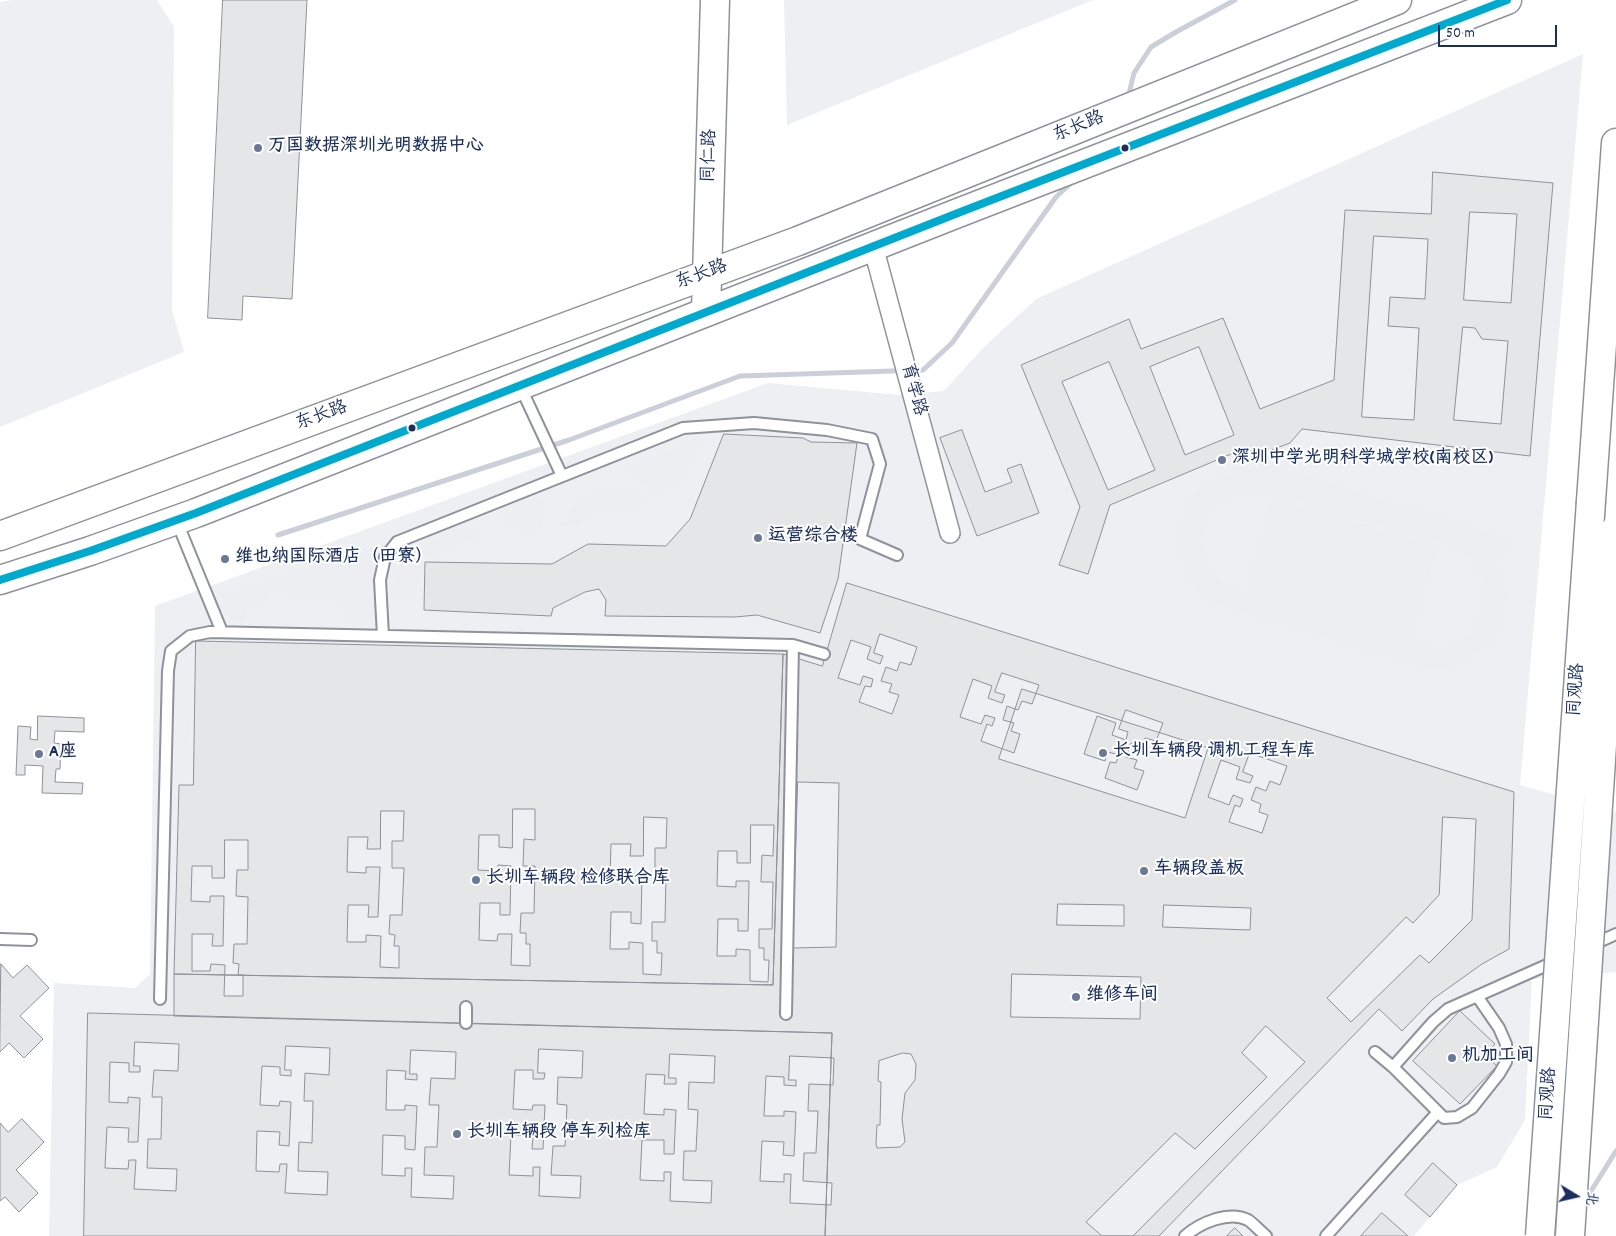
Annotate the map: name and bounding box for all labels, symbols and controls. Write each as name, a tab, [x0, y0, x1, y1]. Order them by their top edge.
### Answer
scale bar	[1441, 15, 1560, 47]
text: 50 m	[1446, 23, 1475, 45]
street label: 东长路	[1050, 108, 1108, 148]
street label: 同仁路	[699, 129, 723, 183]
place label: 万国数据深圳光明数据中心	[268, 137, 484, 159]
marker: 万国数据深圳光明数据中心	[252, 142, 264, 154]
unlabelled marker	[1120, 143, 1130, 153]
street label: 东长路	[673, 257, 731, 295]
street label: 育学路	[895, 361, 929, 419]
street label: 东长路	[293, 398, 351, 436]
unlabelled marker	[407, 423, 417, 433]
place label: 深圳中学光明科学城学校(南校区)	[1232, 449, 1493, 471]
marker: 深圳中学光明科学城学校(南校区)	[1216, 454, 1228, 466]
place label: 运营综合楼	[768, 527, 858, 549]
marker: 运营综合楼	[752, 532, 764, 544]
place label: 维也纳国际酒店（田寮）	[235, 548, 433, 570]
marker: 维也纳国际酒店（田寮）	[219, 553, 231, 565]
street label: 同观路	[1565, 662, 1591, 718]
place label: 长圳车辆段 调机工程车库	[1113, 742, 1315, 764]
place label: A座	[49, 743, 77, 765]
marker: 长圳车辆段 调机工程车库	[1097, 747, 1109, 759]
marker: A座	[33, 748, 45, 760]
place label: 车辆段盖板	[1154, 860, 1244, 882]
marker: 车辆段盖板	[1138, 865, 1150, 877]
place label: 长圳车辆段 检修联合库	[486, 869, 670, 891]
marker: 长圳车辆段 检修联合库	[470, 874, 482, 886]
place label: 维修车间	[1086, 986, 1158, 1008]
marker: 维修车间	[1070, 991, 1082, 1003]
place label: 机加工间	[1462, 1047, 1534, 1069]
marker: 机加工间	[1446, 1052, 1458, 1064]
street label: 同观路	[1537, 1066, 1563, 1122]
place label: 长圳车辆段 停车列检库	[467, 1123, 651, 1145]
marker: 长圳车辆段 停车列检库	[451, 1128, 463, 1140]
north arrow	[1551, 1171, 1601, 1221]
text: 北	[1580, 1190, 1602, 1207]

